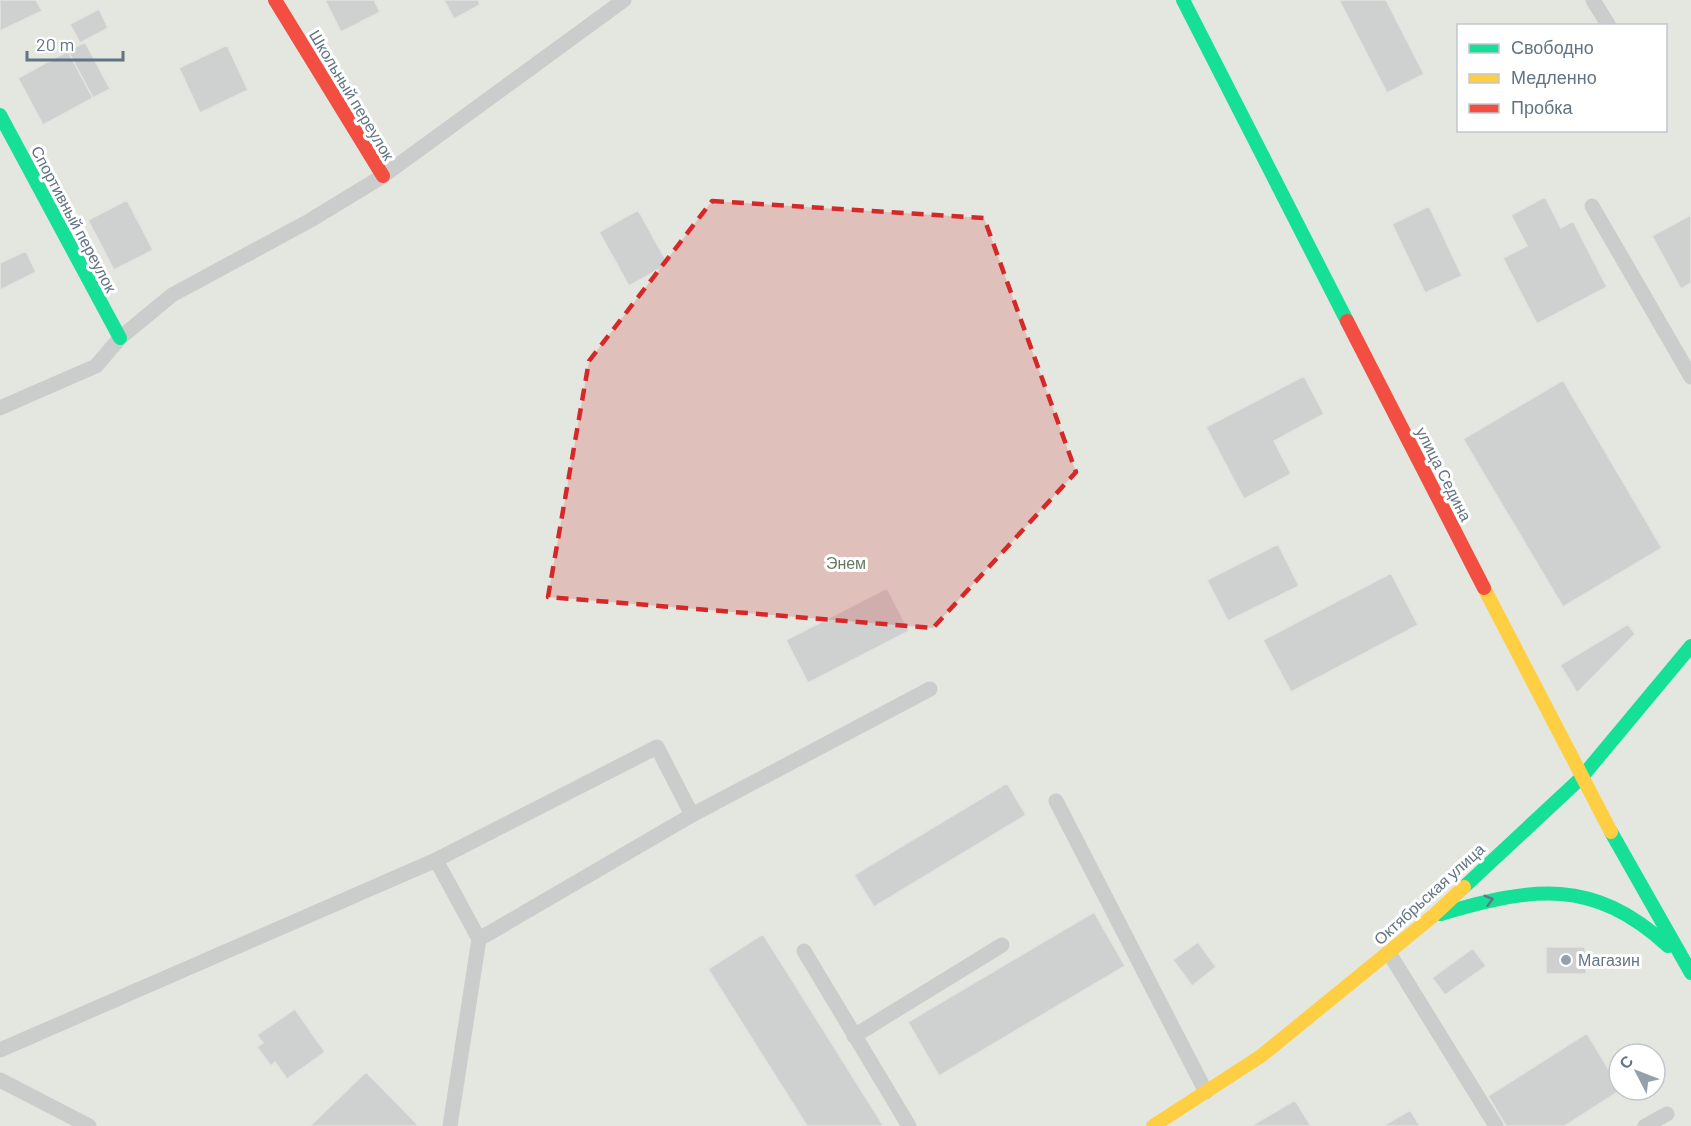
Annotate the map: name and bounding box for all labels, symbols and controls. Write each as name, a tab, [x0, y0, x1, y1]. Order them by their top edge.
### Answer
scale bar	[27, 24, 123, 62]
legend	[1457, 24, 1667, 132]
street label: Школьный переулок	[306, 26, 399, 164]
text: 20 m	[36, 33, 74, 55]
text: Свободно	[1511, 36, 1594, 58]
text: Медленно	[1511, 66, 1597, 88]
text: Пробка	[1511, 96, 1574, 118]
street label: Спортивный переулок	[28, 142, 122, 296]
street label: улица Седина	[1413, 423, 1476, 524]
park label: Энем	[826, 553, 866, 572]
street label: Октябрьская улица	[1369, 839, 1488, 948]
one-way arrow	[1484, 894, 1494, 907]
place label: Магазин	[1578, 950, 1640, 969]
marker: Магазин	[1559, 953, 1573, 967]
north arrow	[1607, 1042, 1667, 1102]
text: С	[1615, 1051, 1637, 1072]

